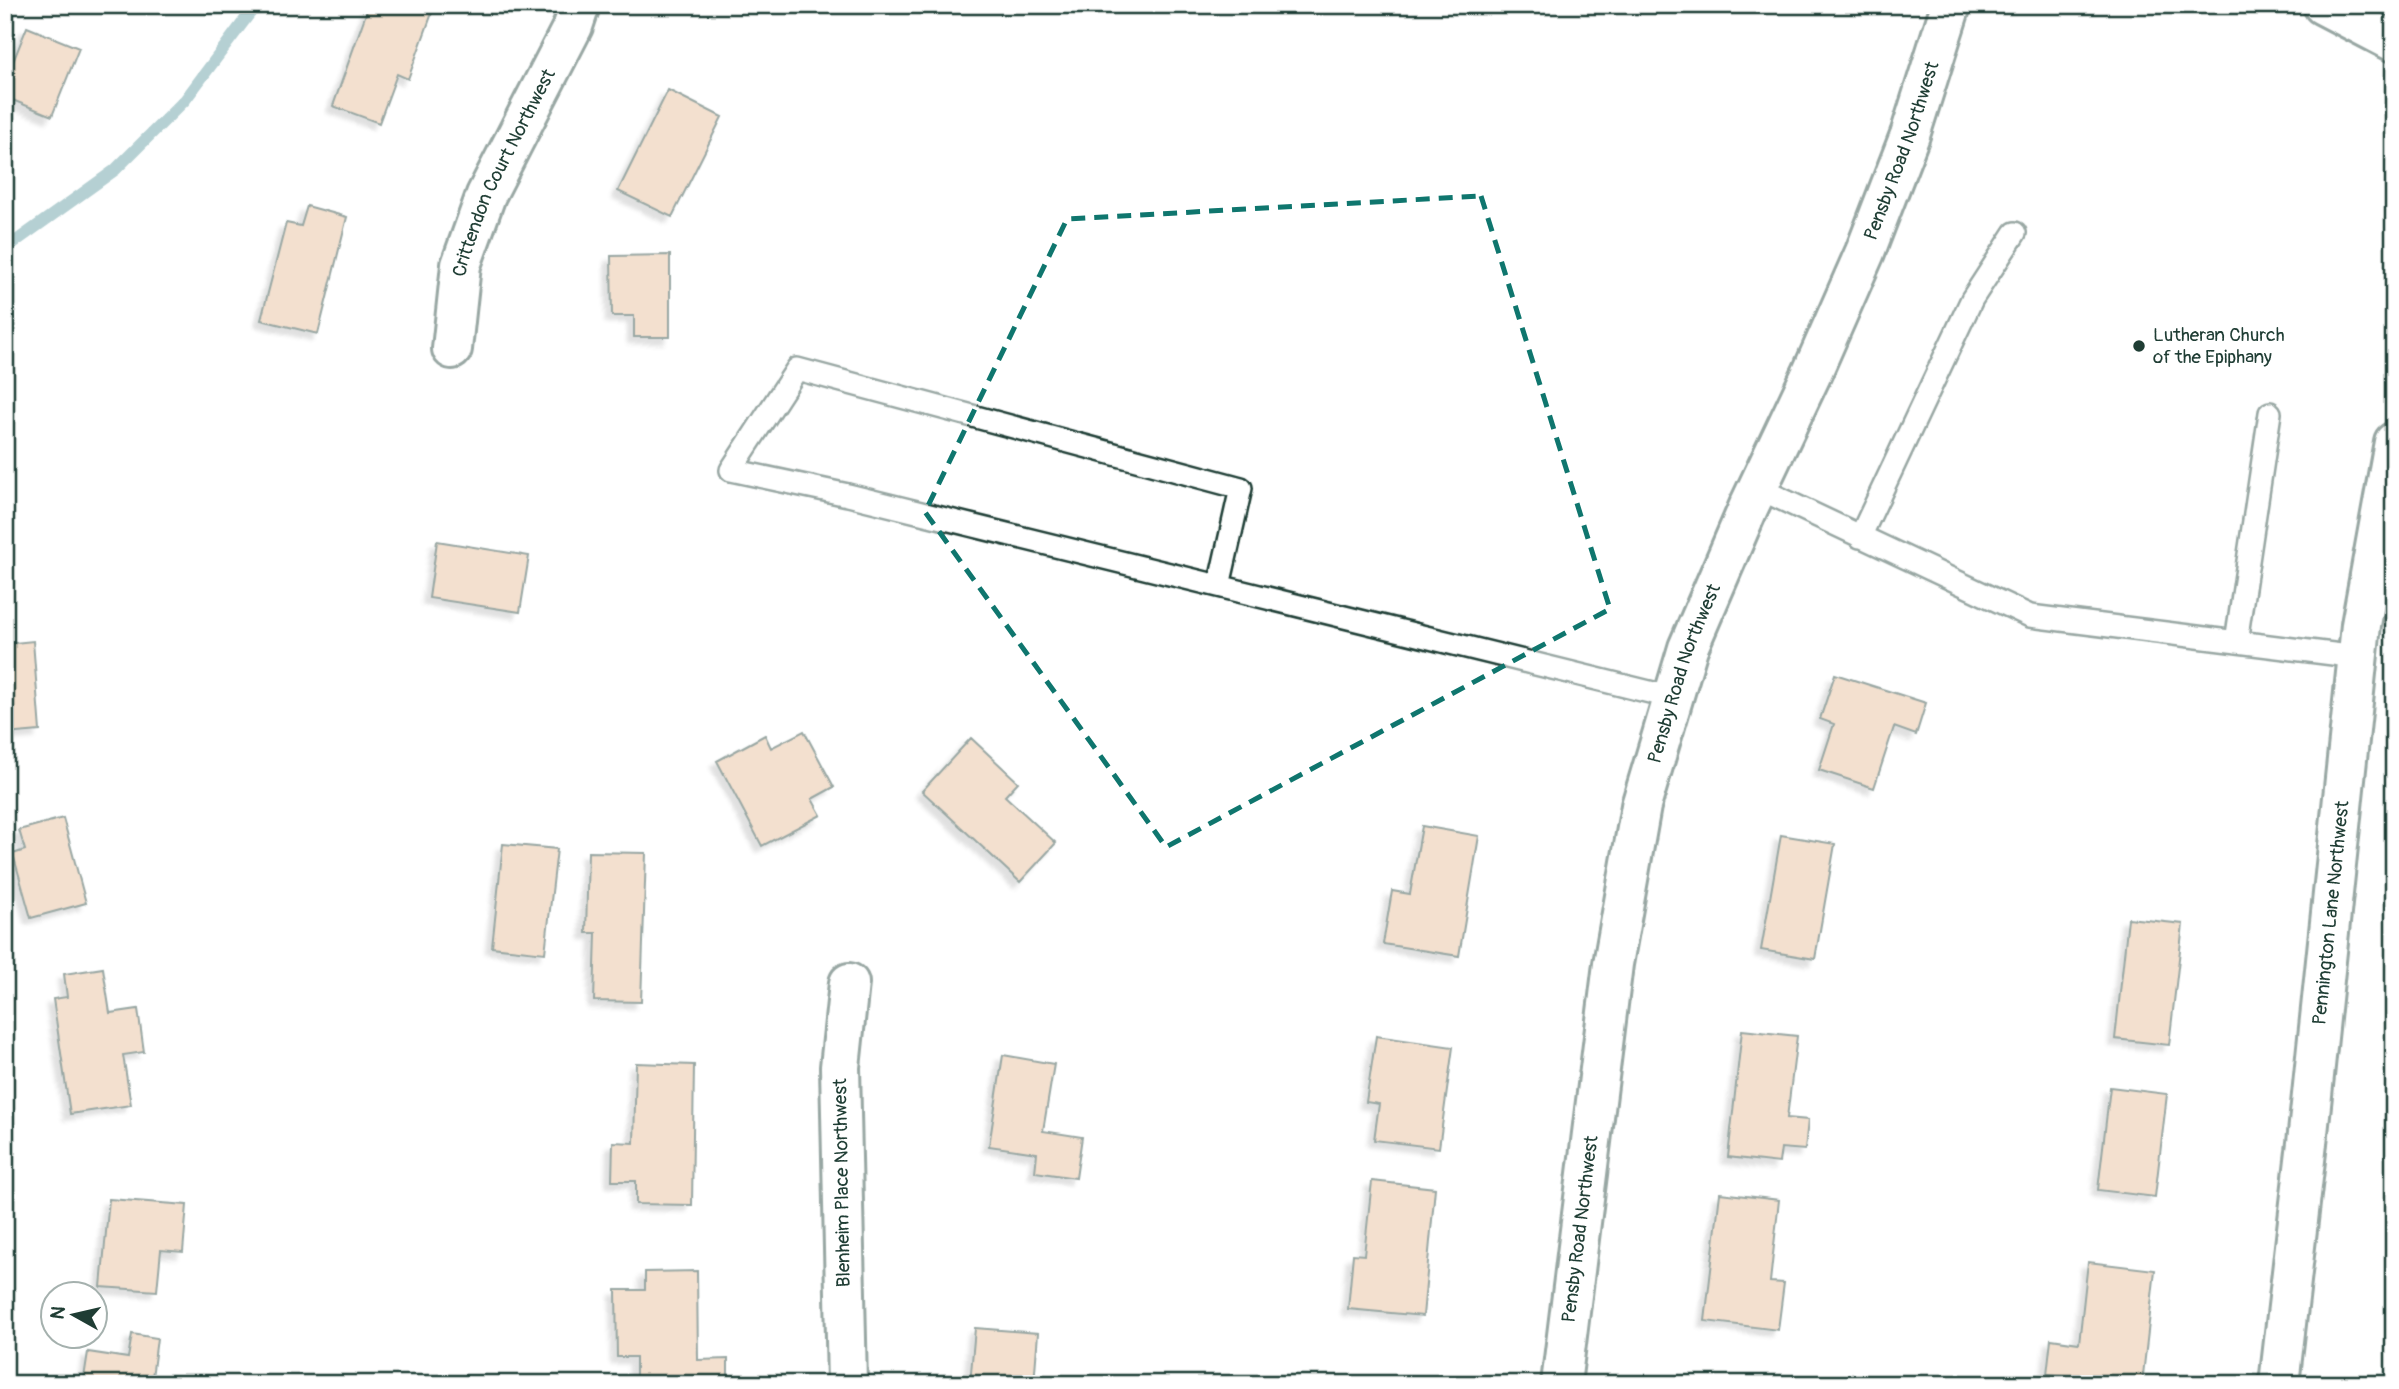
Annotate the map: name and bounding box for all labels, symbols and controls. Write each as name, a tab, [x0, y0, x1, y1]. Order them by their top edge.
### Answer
street label: Pensby Road Northwest	[1859, 58, 1945, 244]
street label: Crittendon Court Northwest	[448, 65, 561, 278]
place label: Lutheran Church of the Epiphany	[2153, 323, 2285, 369]
marker: Lutheran Church of the Epiphany	[2131, 338, 2147, 354]
street label: Pensby Road Northwest	[1642, 580, 1726, 766]
street label: Pennington Lane Northwest	[2307, 799, 2355, 1026]
street label: Blenheim Place Northwest	[828, 1078, 856, 1288]
street label: Pensby Road Northwest	[1557, 1134, 1604, 1324]
north arrow	[38, 1280, 108, 1350]
text: N	[45, 1305, 71, 1321]

